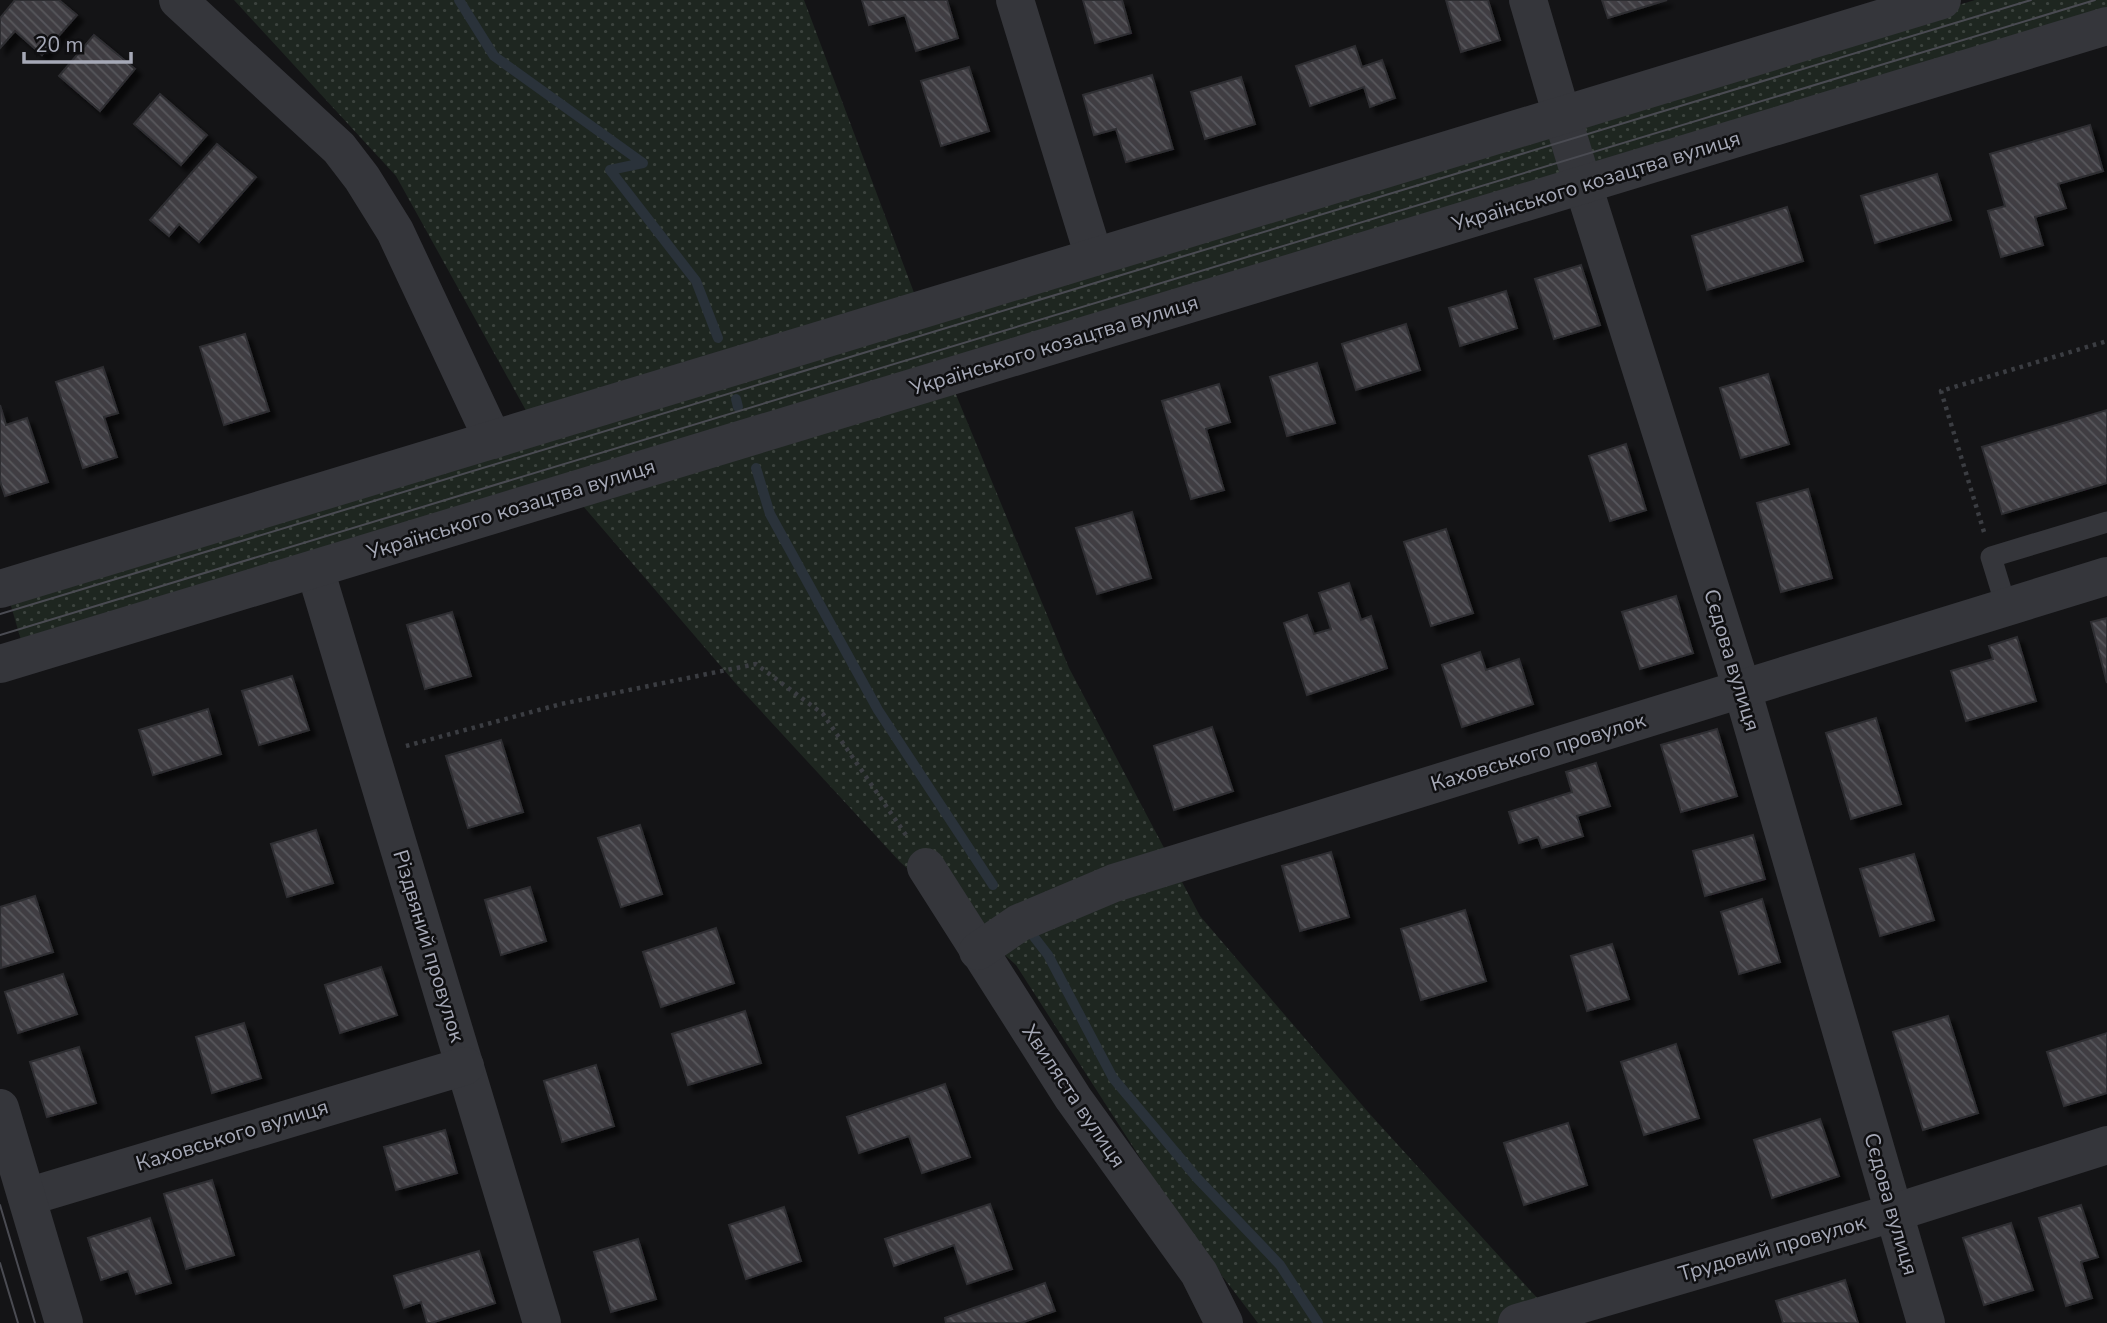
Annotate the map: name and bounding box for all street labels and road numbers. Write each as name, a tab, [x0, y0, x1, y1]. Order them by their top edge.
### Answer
street label: Українського козацтва вулиця	[1447, 124, 1744, 239]
street label: Українського козацтва вулиця	[905, 288, 1202, 403]
street label: Українського козацтва вулиця	[362, 452, 659, 567]
street label: Сєдова вулиця	[1697, 586, 1767, 734]
street label: Каховського провулок	[1427, 706, 1650, 798]
street label: Різдвяний провулок	[386, 846, 472, 1047]
street label: Хвиляста вулиця	[1016, 1019, 1132, 1173]
street label: Каховського вулиця	[132, 1092, 332, 1178]
street label: Сєдова вулиця	[1857, 1130, 1925, 1278]
street label: Трудовий провулок	[1675, 1208, 1870, 1288]

